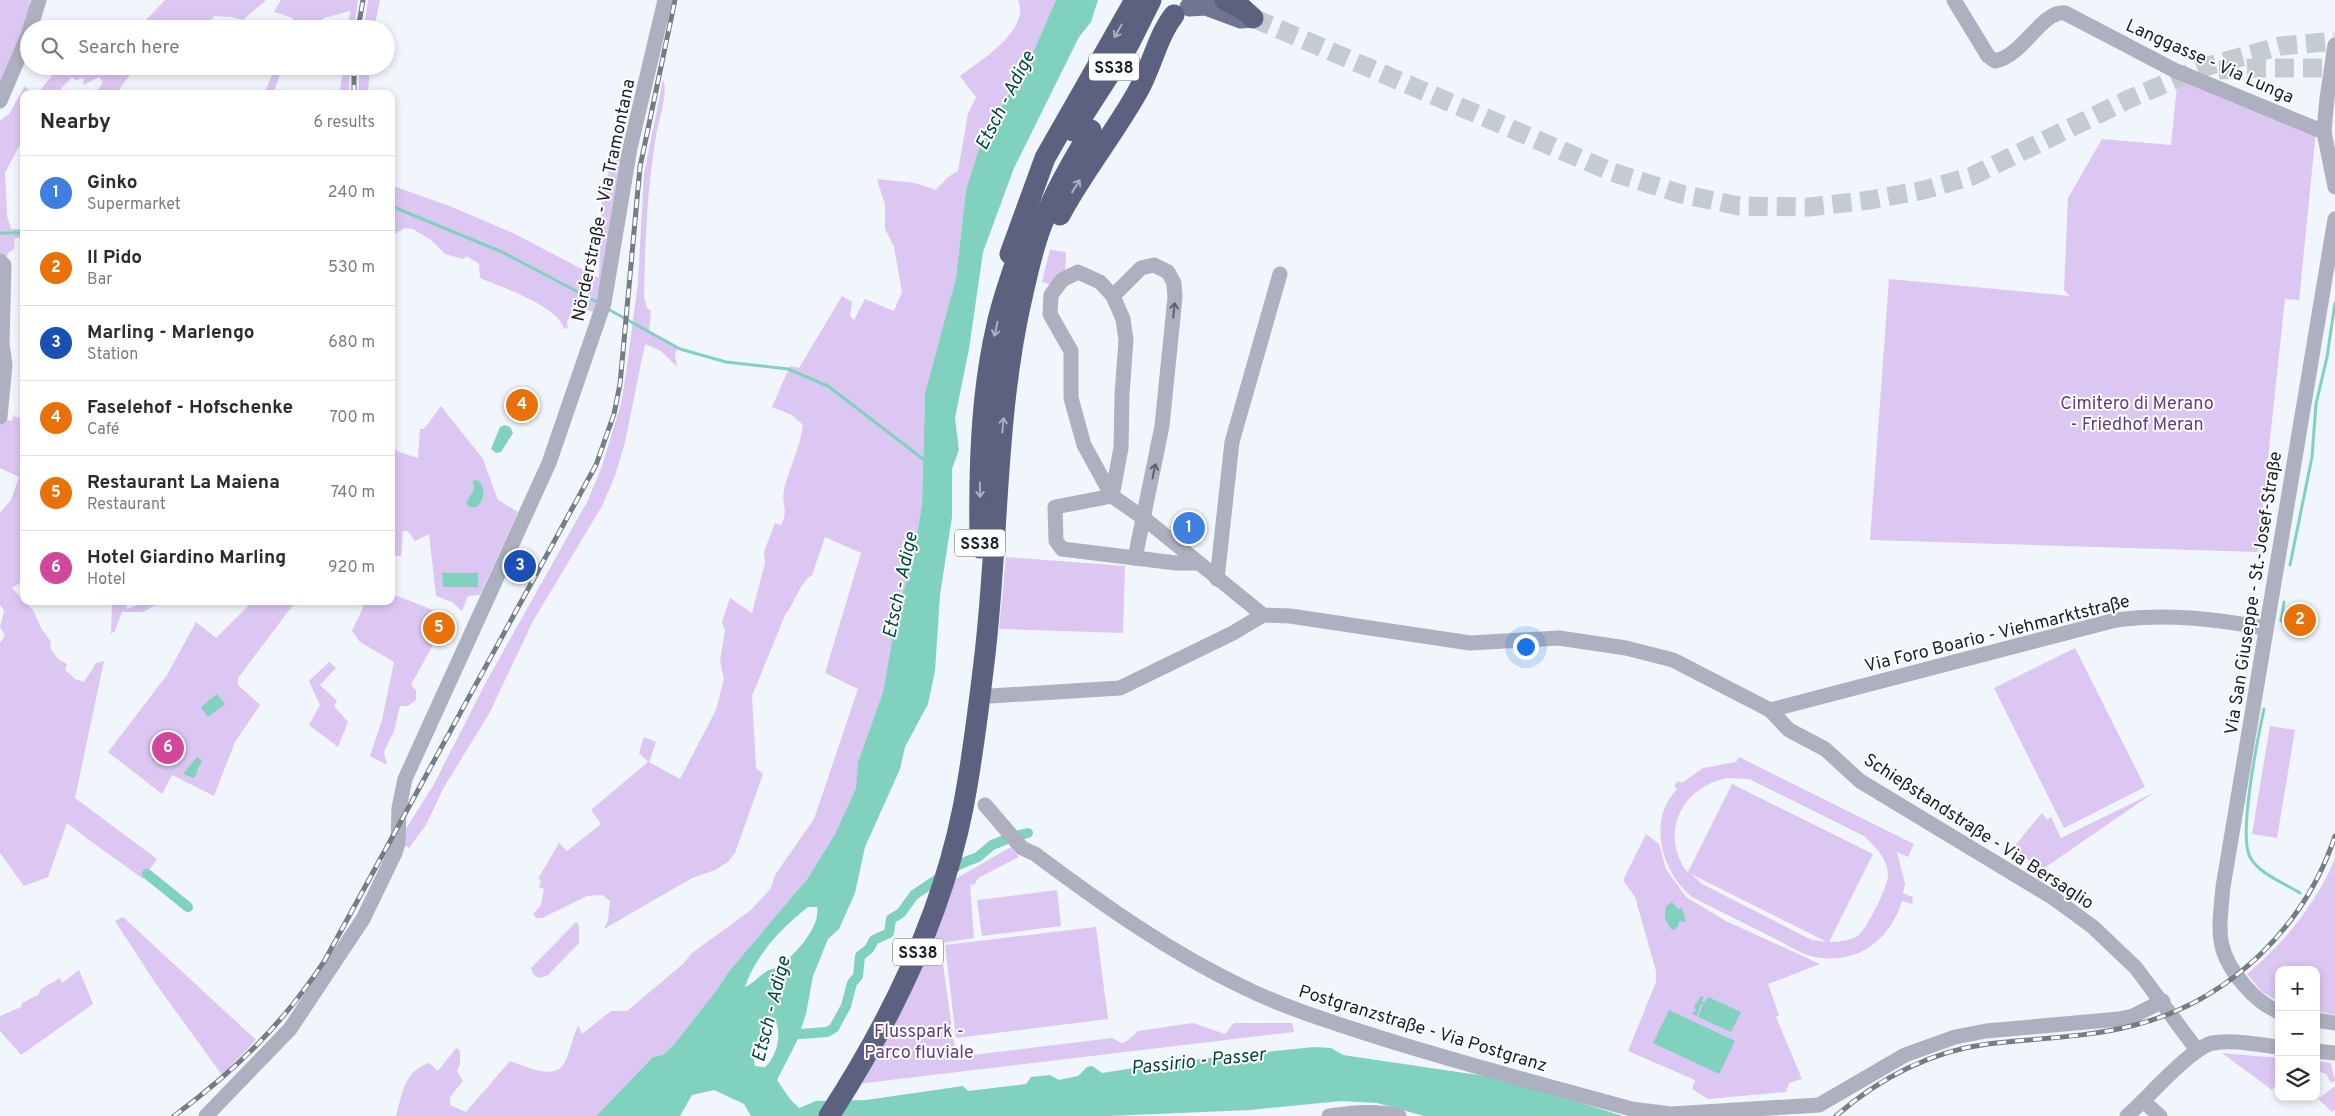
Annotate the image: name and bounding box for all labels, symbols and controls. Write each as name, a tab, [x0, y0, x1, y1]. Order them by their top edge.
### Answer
street label: Langgasse - Via Lunga	[2122, 15, 2297, 110]
search box	[20, 20, 395, 75]
one-way arrow	[1113, 23, 1122, 38]
icon: search	[38, 34, 66, 62]
text: Search here	[78, 36, 180, 60]
water label: Etsch - Adige	[971, 47, 1041, 154]
road number: SS38	[1089, 54, 1139, 80]
street label: Nörderstraße - Via Tramontana	[568, 77, 641, 324]
text: Nearby	[40, 109, 111, 136]
text: 6 results	[313, 113, 375, 133]
text: Ginko	[87, 171, 138, 195]
one-way arrow	[1071, 179, 1082, 193]
text: 1	[53, 183, 59, 203]
text: 240 m	[328, 183, 375, 203]
text: Supermarket	[87, 195, 181, 215]
text: Il Pido	[87, 246, 142, 270]
text: 2	[51, 258, 61, 278]
text: 530 m	[328, 258, 375, 278]
text: Bar	[87, 270, 113, 290]
one-way arrow	[1169, 303, 1178, 319]
one-way arrow	[991, 320, 1000, 336]
text: Marling - Marlengo	[87, 321, 255, 345]
text: 3	[51, 333, 61, 353]
text: 680 m	[328, 333, 375, 353]
text: Station	[87, 345, 138, 365]
pin: 4	[506, 386, 538, 424]
park label: Cimitero di Merano - Friedhof Meran	[2060, 393, 2214, 437]
text: Faselehof - Hofschenke	[87, 396, 293, 420]
text: 4	[51, 408, 61, 428]
text: 700 m	[329, 408, 375, 428]
one-way arrow	[998, 417, 1008, 433]
text: Café	[87, 420, 119, 440]
street label: Via San Giuseppe - St.-Josef-Straße	[2221, 450, 2288, 737]
one-way arrow	[1149, 464, 1159, 480]
text: Restaurant La Maiena	[87, 471, 280, 495]
one-way arrow	[975, 482, 985, 498]
text: 5	[51, 483, 61, 503]
text: 740 m	[331, 483, 375, 503]
text: Restaurant	[87, 495, 166, 515]
pin: 1	[1173, 509, 1205, 547]
water label: Etsch - Adige	[878, 530, 924, 641]
road number: SS38	[955, 530, 1005, 556]
text: Hotel Giardino Marling	[87, 546, 286, 570]
pin: 3	[504, 547, 536, 585]
text: 6	[51, 558, 61, 578]
text: 920 m	[328, 558, 375, 578]
text: Hotel	[87, 570, 126, 590]
street label: Via Foro Boario - Viehmarktstraße	[1862, 590, 2132, 679]
pin: 2	[2284, 601, 2316, 639]
pin: 5	[423, 609, 455, 647]
your location	[1513, 634, 1539, 660]
pin: 6	[152, 729, 184, 767]
street label: Schießstandstraße - Via Bersaglio	[1859, 749, 2098, 915]
road number: SS38	[893, 939, 943, 966]
water label: Etsch - Adige	[747, 954, 797, 1065]
map controls	[2275, 966, 2320, 1101]
button: +	[2275, 966, 2320, 1011]
street label: Postgranzstraße - Via Postgranz	[1295, 981, 1550, 1078]
button: −	[2275, 1011, 2320, 1056]
park label: Flusspark - Parco fluviale	[864, 1021, 974, 1065]
water label: Passirio - Passer	[1130, 1043, 1269, 1081]
button: layers	[2275, 1056, 2320, 1101]

